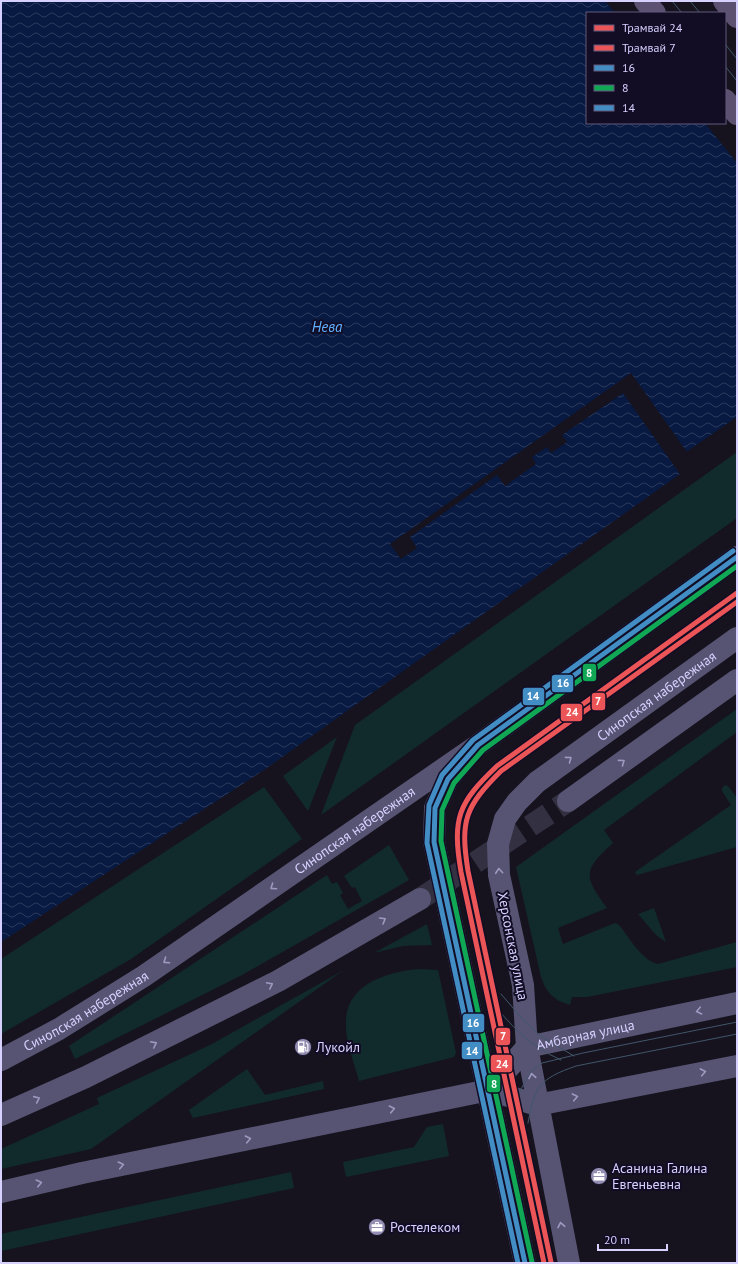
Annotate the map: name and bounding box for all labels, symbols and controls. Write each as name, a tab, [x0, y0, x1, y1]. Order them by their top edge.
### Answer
legend	[586, 12, 726, 124]
text: Трамвай 24	[622, 20, 683, 35]
text: Трамвай 7	[622, 40, 676, 55]
text: 16	[622, 60, 635, 75]
text: 8	[622, 80, 629, 95]
text: 14	[622, 100, 636, 115]
water label: Нева	[312, 317, 343, 336]
street label: Синопская набережная	[593, 647, 720, 745]
line badge: 8	[582, 663, 597, 682]
text: 8	[586, 666, 592, 680]
line badge: 16	[551, 674, 574, 693]
text: 16	[557, 676, 569, 690]
line badge: 14	[522, 687, 545, 706]
text: 14	[527, 689, 540, 703]
line badge: 7	[591, 692, 606, 711]
text: 7	[595, 694, 601, 708]
line badge: 24	[560, 703, 583, 722]
text: 24	[566, 705, 579, 719]
one-way arrow	[565, 756, 572, 764]
one-way arrow	[618, 760, 625, 767]
street label: Синопская набережная	[291, 782, 418, 878]
one-way arrow	[495, 868, 504, 874]
one-way arrow	[271, 882, 278, 889]
street label: Херсонская улица	[494, 890, 532, 1002]
one-way arrow	[379, 918, 386, 925]
one-way arrow	[164, 956, 171, 963]
street label: Синопская набережная	[20, 967, 152, 1055]
one-way arrow	[266, 982, 274, 990]
one-way arrow	[696, 1006, 702, 1014]
line badge: 16	[462, 1013, 485, 1033]
text: 16	[467, 1016, 479, 1030]
street label: Амбарная улица	[535, 1016, 636, 1054]
line badge: 7	[495, 1027, 511, 1046]
text: 7	[500, 1029, 506, 1043]
fuel station icon: Лукойл	[293, 1037, 313, 1057]
place label: Лукойл	[315, 1038, 360, 1056]
one-way arrow	[150, 1041, 158, 1048]
line badge: 14	[461, 1041, 483, 1060]
text: 14	[466, 1044, 479, 1058]
line badge: 24	[490, 1054, 513, 1073]
text: 24	[496, 1057, 509, 1071]
one-way arrow	[700, 1069, 706, 1077]
one-way arrow	[528, 1073, 537, 1079]
line badge: 8	[486, 1074, 501, 1093]
text: 8	[491, 1077, 497, 1091]
one-way arrow	[572, 1094, 579, 1102]
one-way arrow	[32, 1096, 40, 1104]
one-way arrow	[389, 1106, 395, 1114]
one-way arrow	[245, 1136, 251, 1144]
place label: Асанина Галина Евгеньевна	[612, 1159, 708, 1193]
one-way arrow	[117, 1162, 124, 1170]
office icon: Асанина Галина Евгеньевна	[589, 1166, 609, 1186]
one-way arrow	[36, 1180, 42, 1188]
office icon: Ростелеком	[367, 1217, 387, 1237]
place label: Ростелеком	[390, 1218, 460, 1236]
one-way arrow	[557, 1222, 566, 1228]
scale bar	[598, 1226, 667, 1252]
text: 20 m	[604, 1232, 630, 1247]

